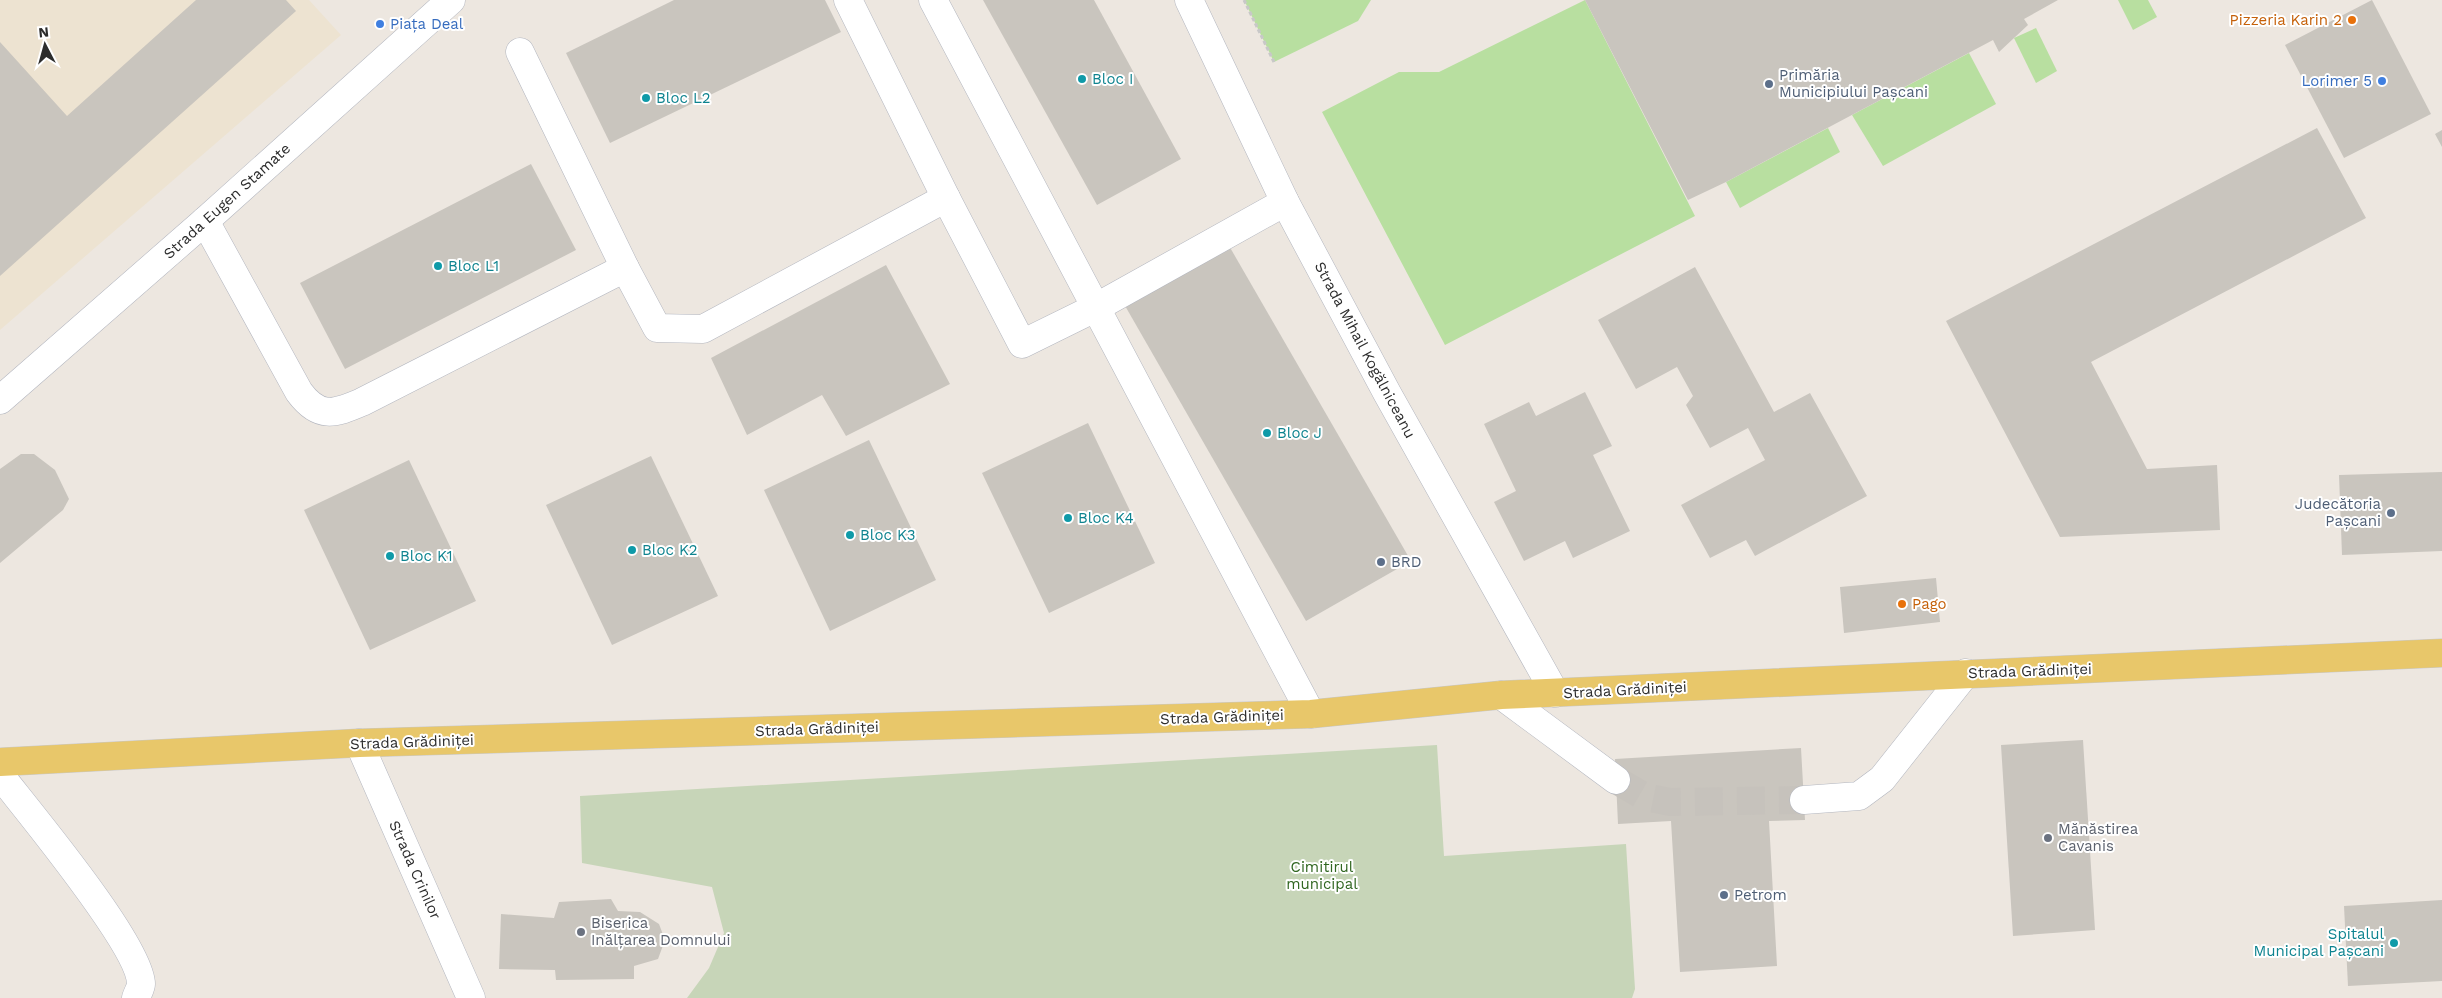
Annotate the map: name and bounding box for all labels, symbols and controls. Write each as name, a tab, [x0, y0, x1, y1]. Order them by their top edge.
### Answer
place label: Pizzeria Karin 2	[2230, 11, 2342, 29]
marker: Pizzeria Karin 2	[2346, 14, 2358, 26]
place label: Piața Deal	[390, 15, 464, 33]
marker: Piața Deal	[374, 18, 386, 30]
north arrow	[20, 20, 70, 70]
text: N	[38, 24, 50, 41]
place label: Primăria Municipiului Pașcani	[1779, 66, 1928, 101]
place label: Bloc I	[1092, 70, 1133, 88]
place label: Lorimer 5	[2302, 72, 2372, 90]
marker: Bloc I	[1076, 73, 1088, 85]
marker: Lorimer 5	[2376, 75, 2388, 87]
marker: Primăria Municipiului Pașcani	[1763, 78, 1775, 90]
place label: Bloc L2	[656, 89, 711, 107]
marker: Bloc L2	[640, 92, 652, 104]
street label: Strada Eugen Stamate	[160, 139, 294, 263]
place label: Bloc L1	[448, 257, 499, 275]
street label: Strada Mihail Kogălniceanu	[1311, 259, 1419, 441]
marker: Bloc L1	[432, 260, 444, 272]
place label: Bloc J	[1277, 424, 1322, 442]
marker: Bloc J	[1261, 427, 1273, 439]
place label: Judecătoria Pașcani	[2295, 495, 2381, 530]
marker: Judecătoria Pașcani	[2385, 507, 2397, 519]
place label: Bloc K4	[1078, 509, 1134, 527]
marker: Bloc K4	[1062, 512, 1074, 524]
place label: Bloc K3	[860, 526, 916, 544]
marker: Bloc K3	[844, 529, 856, 541]
place label: Bloc K2	[642, 541, 698, 559]
marker: Bloc K2	[626, 544, 638, 556]
place label: Bloc K1	[400, 547, 453, 565]
marker: Bloc K1	[384, 550, 396, 562]
place label: BRD	[1391, 553, 1422, 571]
marker: BRD	[1375, 556, 1387, 568]
place label: Pago	[1912, 595, 1947, 613]
marker: Pago	[1896, 598, 1908, 610]
street label: Strada Grădiniței	[1968, 660, 2092, 682]
street label: Strada Grădiniței	[1563, 678, 1687, 702]
street label: Strada Grădiniței	[1160, 706, 1284, 728]
street label: Strada Grădiniței	[755, 718, 879, 740]
street label: Strada Grădiniței	[350, 731, 474, 753]
street label: Strada Crinilor	[385, 818, 445, 922]
place label: Mănăstirea Cavanis	[2058, 820, 2139, 855]
marker: Mănăstirea Cavanis	[2042, 832, 2054, 844]
park label: Cimitirul municipal	[1286, 858, 1358, 893]
place label: Petrom	[1734, 886, 1787, 904]
marker: Petrom	[1718, 889, 1730, 901]
place label: Biserica Inălțarea Domnului	[591, 914, 731, 949]
place label: Spitalul Municipal Pașcani	[2254, 925, 2384, 960]
marker: Biserica Inălțarea Domnului	[575, 926, 587, 938]
marker: Spitalul Municipal Pașcani	[2388, 937, 2400, 949]

